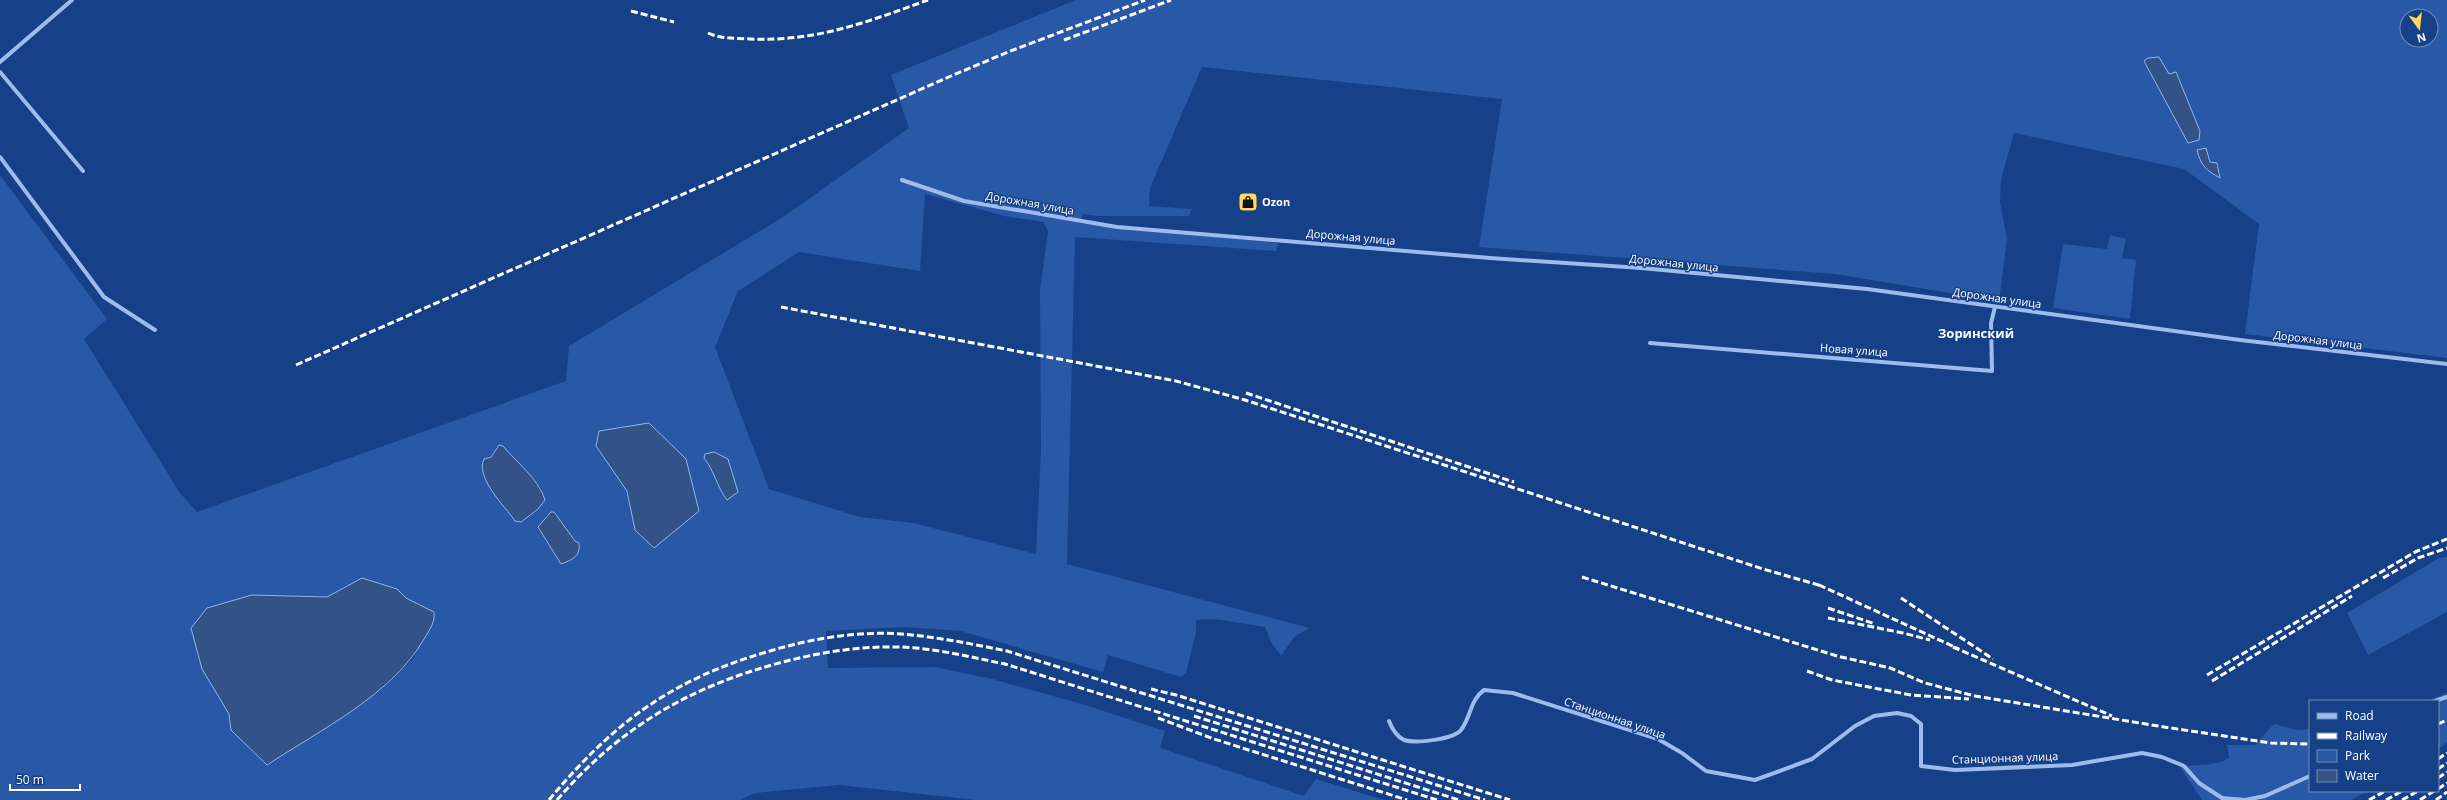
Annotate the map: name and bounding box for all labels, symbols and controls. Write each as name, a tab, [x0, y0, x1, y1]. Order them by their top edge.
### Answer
north arrow	[2399, 8, 2439, 48]
text: N	[2415, 30, 2428, 47]
street label: Дорожная улица	[985, 187, 1075, 218]
shop icon: Ozon	[1237, 191, 1259, 213]
place label: Ozon	[1262, 194, 1290, 209]
street label: Дорожная улица	[1306, 225, 1396, 248]
street label: Дорожная улица	[1629, 250, 1719, 275]
street label: Дорожная улица	[1952, 284, 2042, 311]
district label: Зоринский	[1938, 324, 2014, 342]
street label: Дорожная улица	[2273, 327, 2363, 352]
street label: Новая улица	[1820, 340, 1888, 359]
street label: Станционная улица	[1562, 693, 1668, 742]
legend	[2309, 700, 2439, 792]
text: Road	[2345, 707, 2374, 724]
text: Railway	[2345, 727, 2388, 744]
text: Park	[2345, 747, 2371, 764]
street label: Станционная улица	[1952, 748, 2058, 767]
scale bar	[10, 766, 80, 792]
text: Water	[2345, 767, 2379, 784]
text: 50 m	[16, 771, 44, 788]

